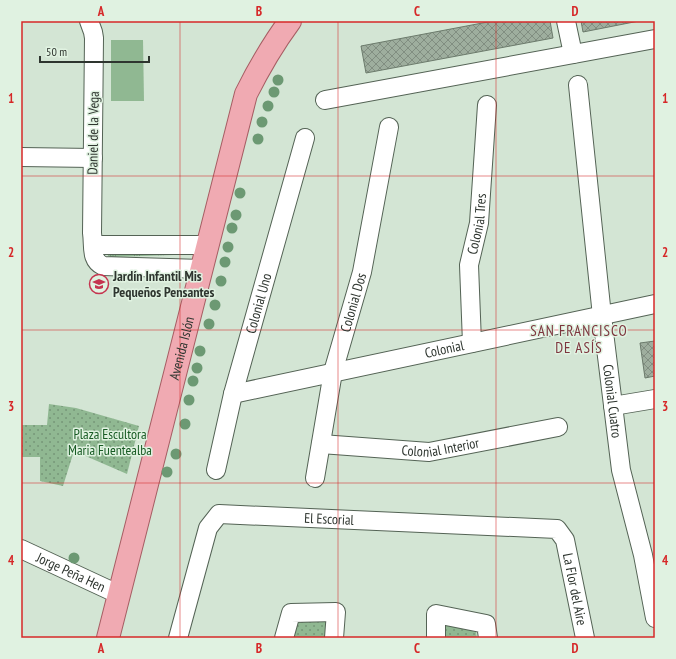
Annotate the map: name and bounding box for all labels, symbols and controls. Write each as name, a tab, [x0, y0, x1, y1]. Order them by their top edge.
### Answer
text: A	[97, 3, 105, 20]
text: B	[256, 3, 262, 20]
text: C	[414, 3, 420, 20]
text: D	[572, 3, 579, 20]
scale bar	[40, 38, 149, 64]
text: 50 m	[46, 44, 67, 59]
text: 1	[8, 90, 14, 107]
text: 1	[662, 90, 668, 107]
street label: Daniel de la Vega	[83, 91, 103, 175]
street label: Colonial Tres	[463, 193, 490, 256]
text: 2	[8, 244, 14, 261]
text: 2	[662, 244, 668, 261]
place label: Jardín Infantil Mis Pequeños Pensantes	[112, 267, 215, 301]
street label: Colonial Uno	[241, 271, 276, 336]
street label: Colonial Dos	[336, 271, 370, 334]
school or university icon: Jardín Infantil Mis Pequeños Pensantes	[88, 273, 110, 295]
street label: Avenida Islón	[165, 315, 198, 382]
district label: SAN FRANCISCO DE ASÍS	[530, 321, 628, 357]
street label: Colonial	[423, 336, 466, 362]
street label: Colonial Cuatro	[599, 363, 626, 439]
text: 3	[8, 398, 14, 415]
text: 3	[662, 398, 668, 415]
park label: Plaza Escultora Maria Fuentealba	[68, 425, 152, 459]
street label: Colonial Interior	[401, 433, 481, 461]
street label: El Escorial	[304, 509, 355, 529]
street label: Jorge Peña Hen	[33, 548, 108, 596]
text: 4	[8, 552, 15, 569]
street label: La Flor del Aire	[559, 552, 591, 627]
text: 4	[662, 552, 669, 569]
text: A	[97, 640, 105, 657]
text: B	[256, 640, 262, 657]
text: C	[414, 640, 420, 657]
text: D	[572, 640, 579, 657]

